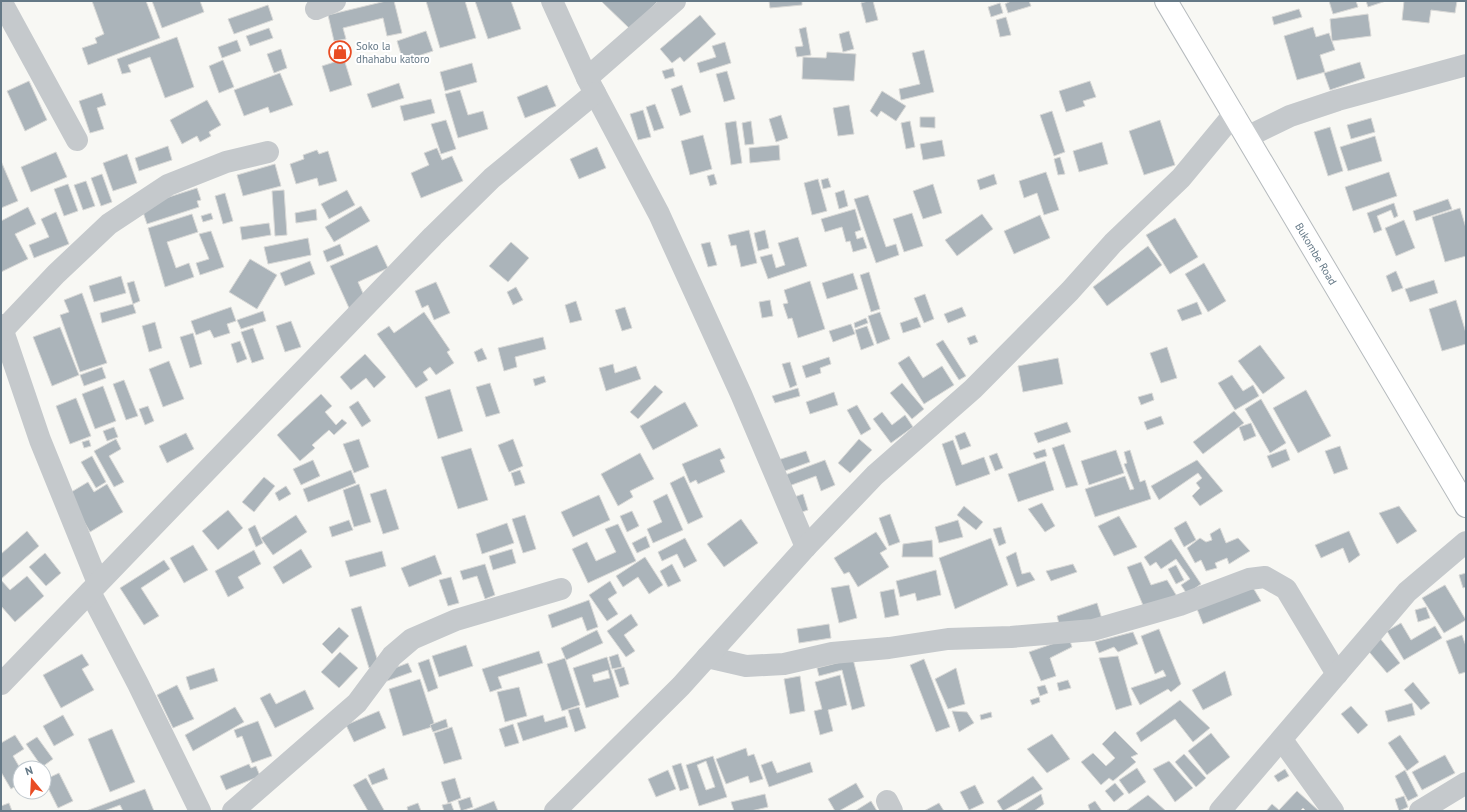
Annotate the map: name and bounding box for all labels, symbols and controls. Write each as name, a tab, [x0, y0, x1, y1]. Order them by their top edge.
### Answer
shop icon: Soko la dhahabu katoro	[327, 39, 353, 65]
place label: Soko la dhahabu katoro	[356, 39, 430, 66]
street label: Bukombe Road	[1292, 220, 1340, 288]
north arrow	[12, 760, 52, 800]
text: N	[23, 763, 35, 778]

